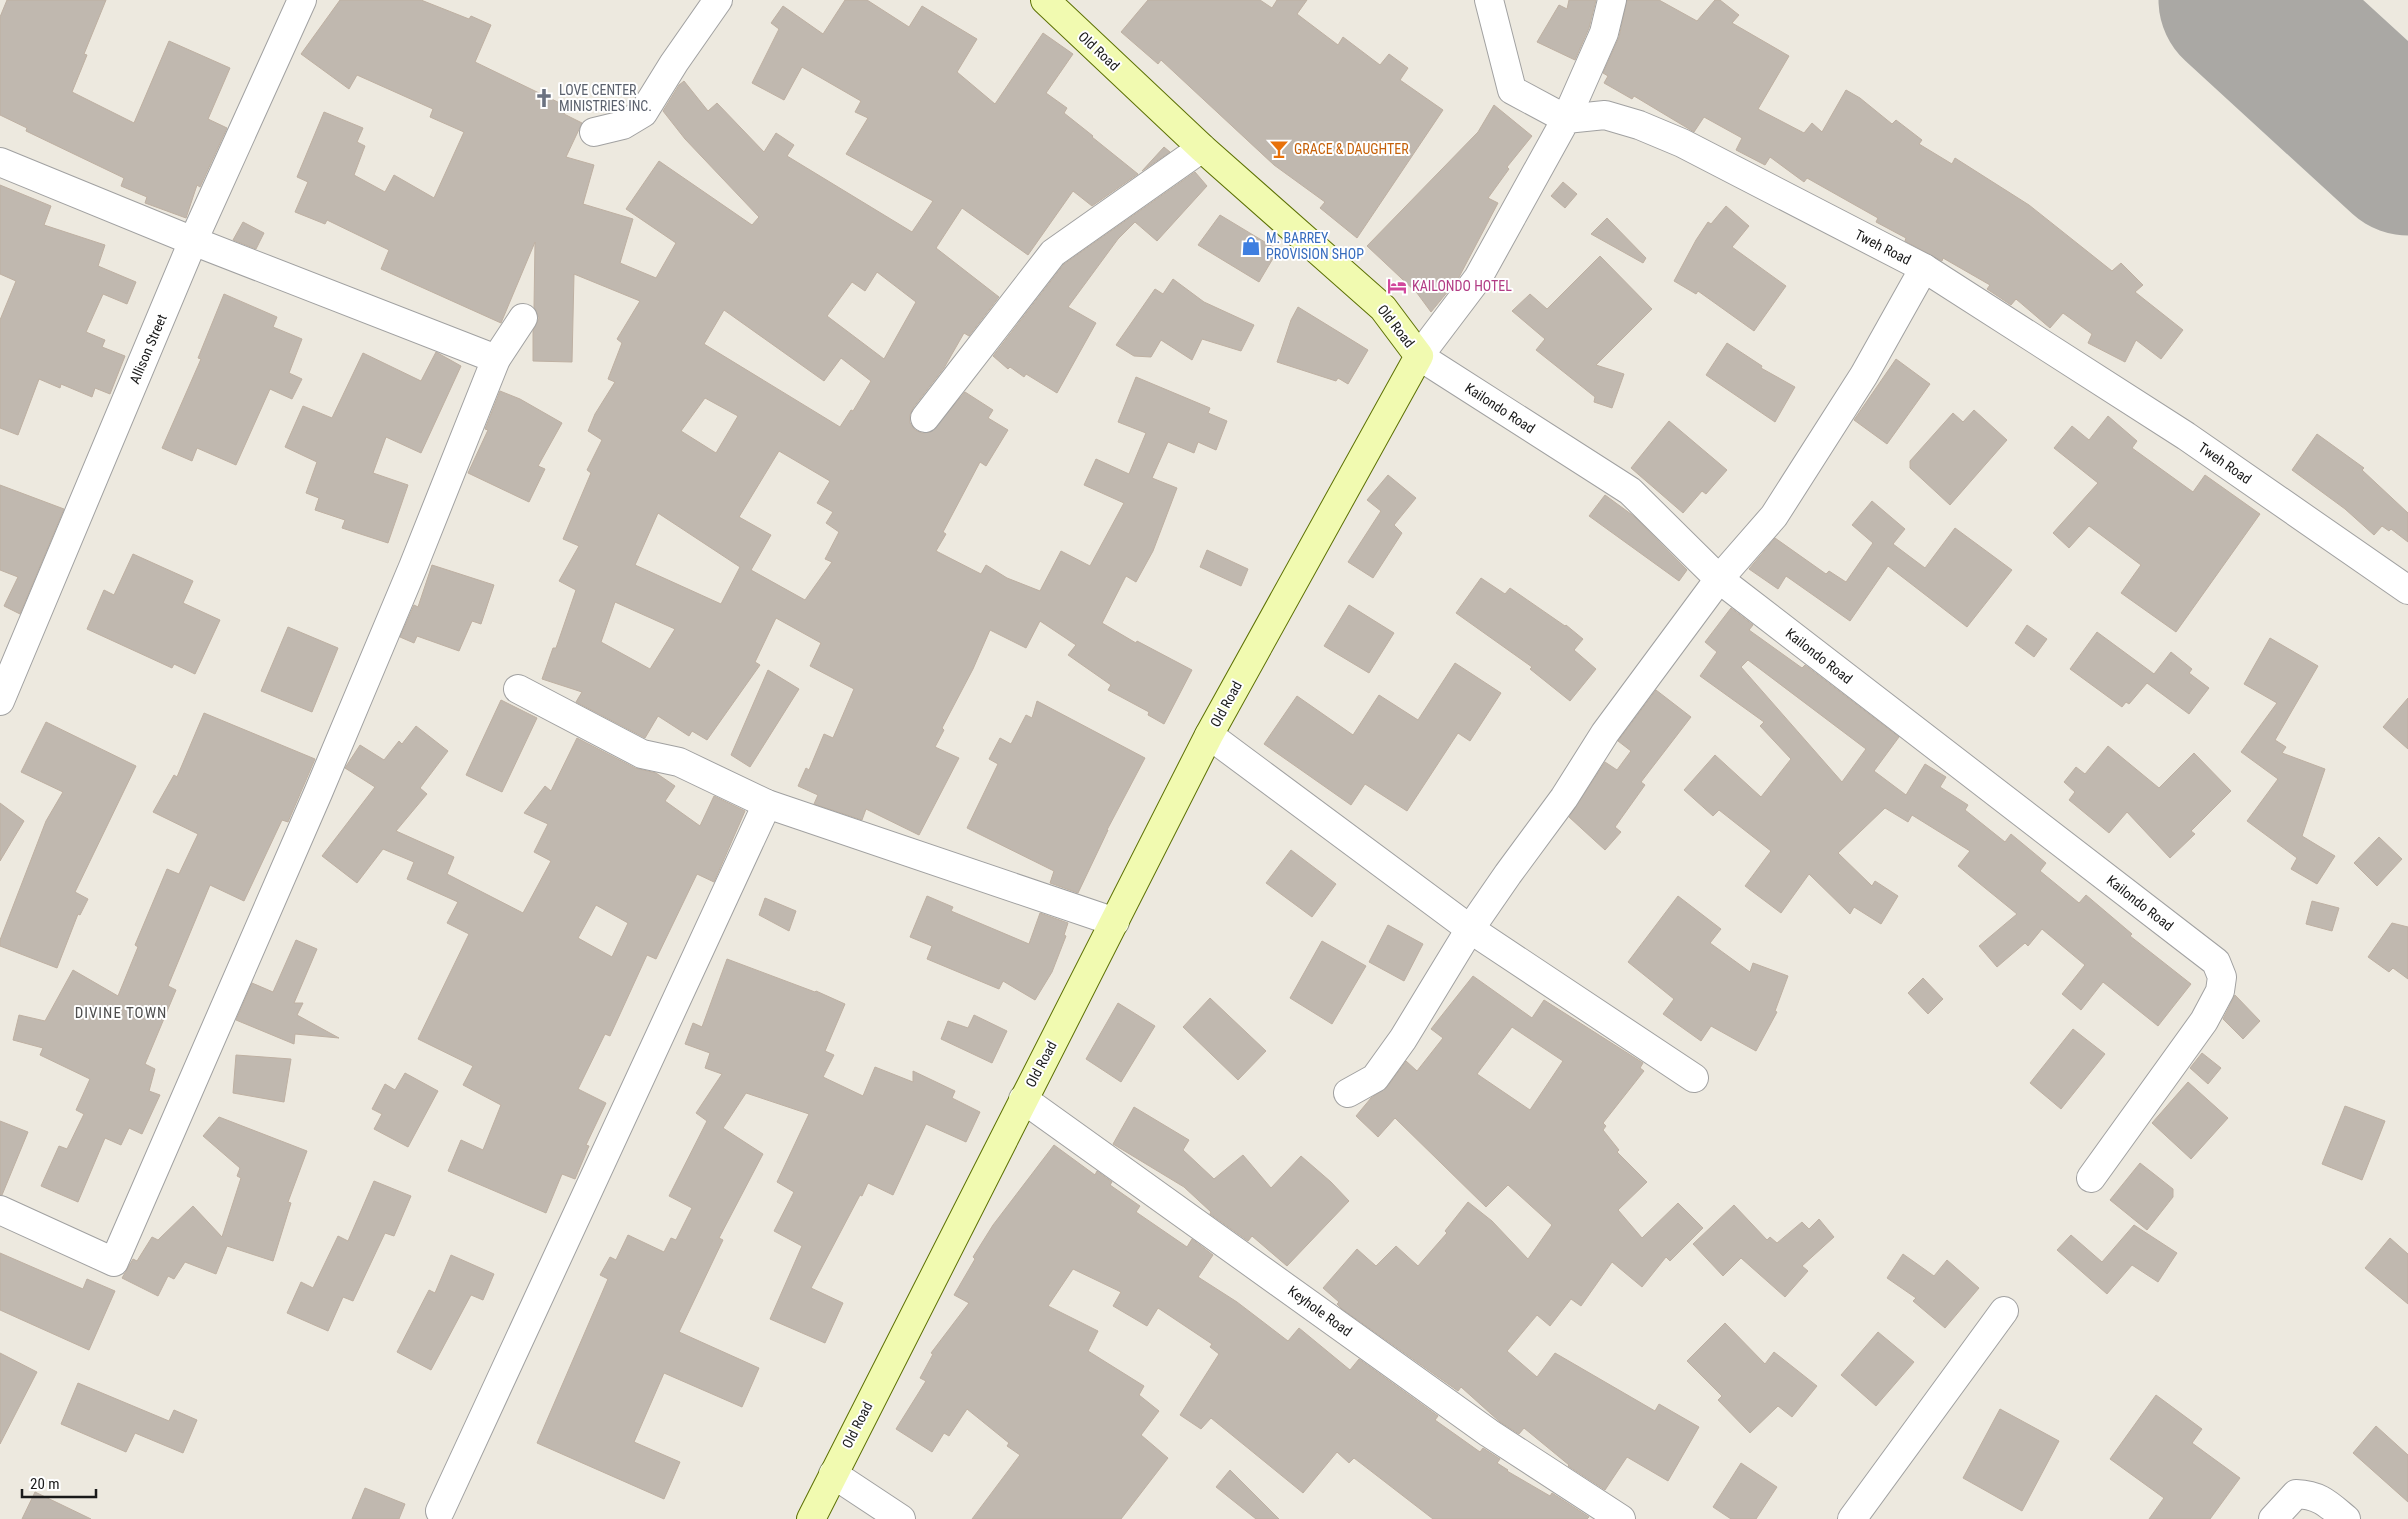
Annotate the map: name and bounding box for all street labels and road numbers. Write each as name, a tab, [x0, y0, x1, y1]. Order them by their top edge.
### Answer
street label: Old Road	[1075, 28, 1123, 74]
street label: Tweh Road	[1852, 226, 1914, 268]
street label: Old Road	[1374, 301, 1418, 351]
street label: Allison Street	[126, 312, 170, 386]
street label: Kailondo Road	[1462, 380, 1538, 436]
street label: Tweh Road	[2196, 439, 2254, 487]
street label: Kailondo Road	[1783, 625, 1855, 687]
street label: Old Road	[1207, 678, 1245, 730]
street label: Kailondo Road	[2104, 872, 2176, 934]
street label: Old Road	[1022, 1038, 1060, 1090]
street label: Keyhole Road	[1285, 1283, 1355, 1339]
street label: Old Road	[839, 1399, 875, 1451]

